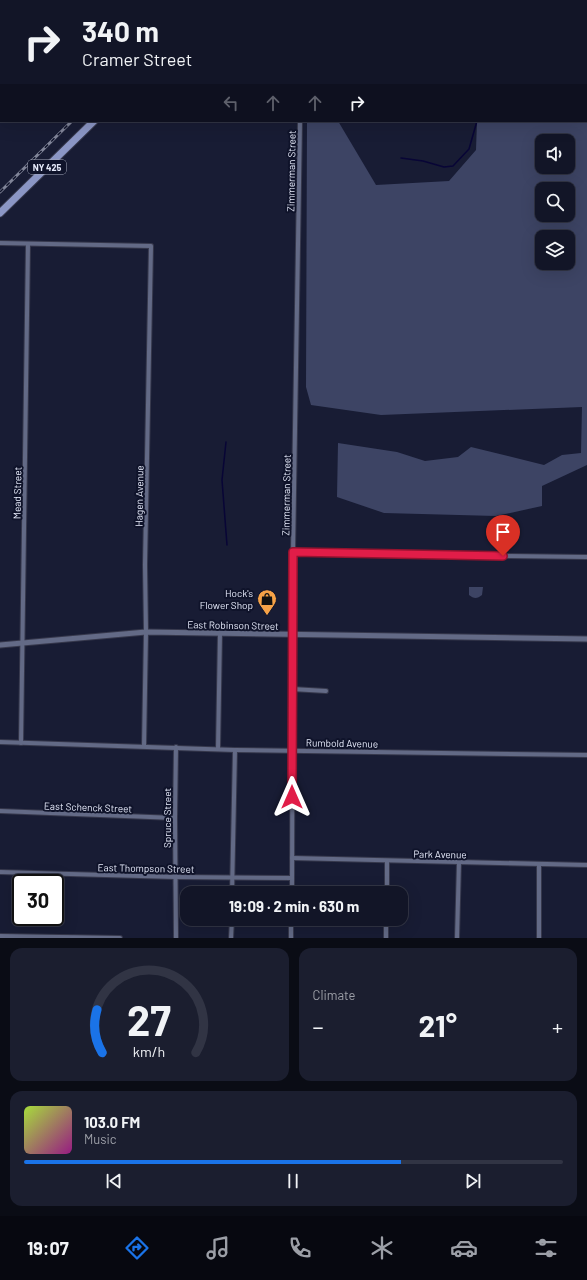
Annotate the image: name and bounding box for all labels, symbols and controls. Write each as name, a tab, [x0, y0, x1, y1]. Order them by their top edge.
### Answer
text: 340 m	[82, 14, 159, 48]
icon: right	[16, 16, 68, 68]
text: Cramer Street	[82, 48, 192, 70]
icon: left	[220, 92, 242, 114]
icon: ahead	[262, 92, 284, 114]
icon: ahead	[304, 92, 326, 114]
icon: right	[346, 92, 368, 114]
street label: Zimmerman Street	[284, 130, 298, 212]
map controls	[535, 134, 575, 270]
button: sound	[535, 134, 575, 174]
road number: NY 425	[28, 160, 66, 174]
button: search	[535, 182, 575, 222]
button: layers	[535, 230, 575, 270]
street label: Zimmerman Street	[279, 454, 293, 536]
street label: Hagen Avenue	[132, 465, 146, 527]
street label: Mead Street	[11, 466, 23, 519]
pin	[486, 515, 520, 556]
icon: arrive	[492, 521, 514, 543]
place label: Hock's Flower Shop	[200, 587, 253, 611]
shop icon: Hock's Flower Shop	[256, 588, 278, 616]
street label: East Robinson Street	[187, 618, 279, 632]
street label: Rumbold Avenue	[306, 736, 378, 750]
position arrow	[271, 776, 313, 818]
street label: Spruce Street	[161, 788, 173, 848]
street label: East Schenck Street	[44, 799, 133, 815]
street label: Park Avenue	[413, 848, 467, 860]
street label: East Thompson Street	[97, 861, 195, 875]
speed limit sign: 30	[12, 874, 64, 926]
text: 19:09 · 2 min · 630 m	[229, 897, 359, 915]
text: Climate	[313, 987, 356, 1003]
text: 27	[127, 993, 172, 1043]
text: 21°	[418, 1007, 457, 1043]
text: −	[313, 1013, 324, 1039]
text: +	[552, 1013, 563, 1039]
text: km/h	[133, 1042, 165, 1059]
text: 103.0 FM	[84, 1113, 140, 1131]
text: Music	[84, 1131, 117, 1147]
icon: previous	[103, 1170, 125, 1192]
icon: pause	[282, 1170, 304, 1192]
icon: next	[462, 1170, 484, 1192]
icon: directions	[123, 1234, 151, 1262]
icon: music	[204, 1234, 232, 1262]
icon: phone	[286, 1234, 314, 1262]
icon: climate	[368, 1234, 396, 1262]
icon: car	[450, 1234, 478, 1262]
icon: filters	[532, 1234, 560, 1262]
text: 19:07	[27, 1237, 69, 1259]

